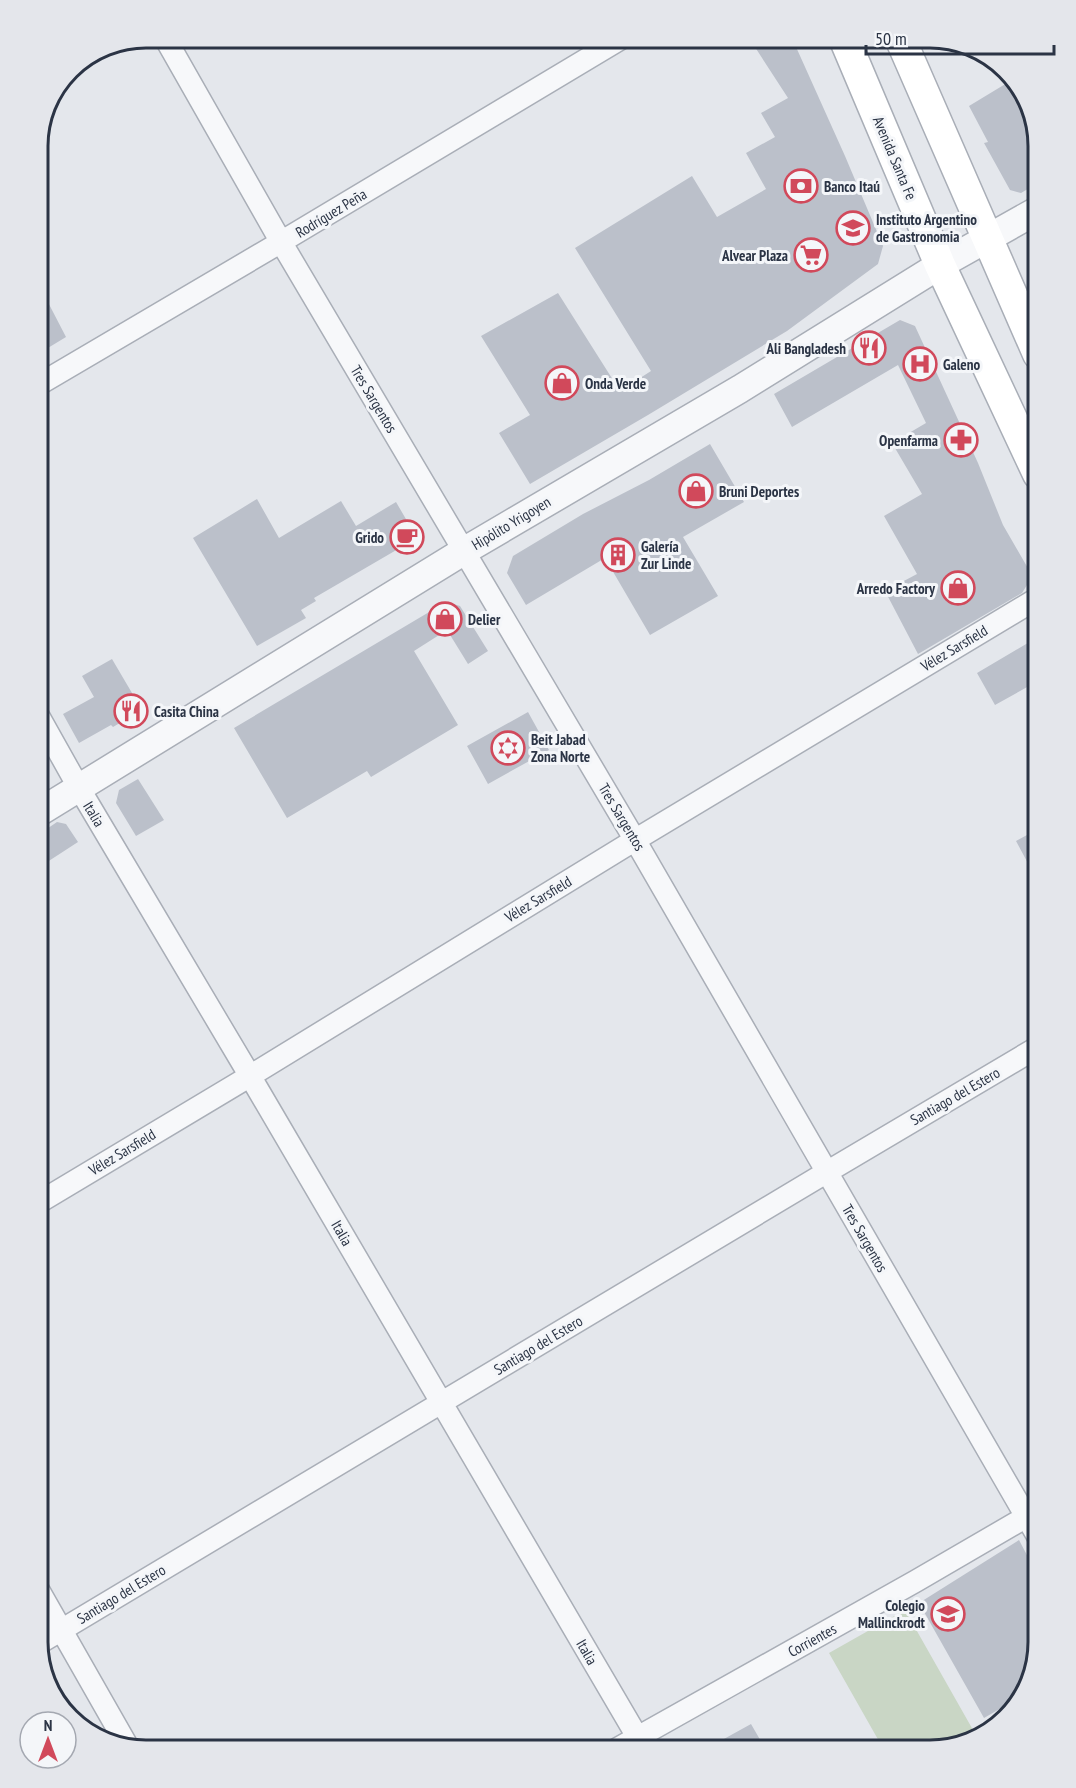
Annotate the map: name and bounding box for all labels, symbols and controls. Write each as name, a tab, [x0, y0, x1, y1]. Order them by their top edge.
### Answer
scale bar	[866, 18, 1054, 56]
text: 50 m	[875, 27, 907, 50]
street label: Avenida Santa Fe	[869, 113, 921, 203]
bank icon: Banco Itaú	[783, 168, 819, 204]
place label: Banco Itaú	[824, 177, 880, 196]
street label: Rodríguez Peña	[292, 184, 370, 242]
school or university icon: Instituto Argentino de Gastronomia	[835, 210, 871, 246]
place label: Instituto Argentino de Gastronomia	[876, 210, 977, 246]
supermarket icon: Alvear Plaza	[793, 237, 829, 273]
place label: Alvear Plaza	[721, 246, 788, 265]
restaurant icon: Ali Bangladesh	[851, 330, 887, 366]
place label: Ali Bangladesh	[766, 339, 846, 358]
hospital icon: Galeno	[902, 346, 938, 382]
place label: Galeno	[943, 355, 981, 374]
street label: Tres Sargentos	[346, 362, 402, 436]
shop icon: Onda Verde	[544, 365, 580, 401]
place label: Onda Verde	[585, 374, 646, 393]
pharmacy icon: Openfarma	[943, 422, 979, 458]
place label: Openfarma	[879, 431, 938, 450]
shop icon: Bruni Deportes	[678, 473, 714, 509]
place label: Bruni Deportes	[719, 482, 799, 501]
street label: Hipólito Yrigoyen	[468, 492, 554, 554]
cafe icon: Grido	[389, 519, 425, 555]
place label: Grido	[355, 528, 384, 547]
building icon: Galería Zur Linde	[600, 537, 636, 573]
place label: Galería Zur Linde	[641, 537, 691, 573]
shop icon: Arredo Factory	[940, 570, 976, 606]
place label: Arredo Factory	[856, 579, 936, 598]
shop icon: Delier	[427, 601, 463, 637]
place label: Delier	[468, 610, 501, 629]
street label: Vélez Sarsfield	[916, 621, 991, 676]
restaurant icon: Casita China	[113, 693, 149, 729]
place label: Casita China	[154, 702, 219, 721]
synagogue icon: Beit Jabad Zona Norte	[490, 730, 526, 766]
place label: Beit Jabad Zona Norte	[531, 730, 590, 766]
street label: Tres Sargentos	[594, 780, 650, 854]
street label: Italia	[79, 798, 109, 830]
street label: Vélez Sarsfield	[500, 872, 575, 927]
street label: Santiago del Estero	[907, 1063, 1003, 1129]
street label: Vélez Sarsfield	[84, 1125, 159, 1180]
street label: Tres Sargentos	[838, 1201, 892, 1275]
street label: Italia	[327, 1217, 357, 1249]
street label: Santiago del Estero	[490, 1311, 586, 1379]
street label: Santiago del Estero	[73, 1560, 169, 1628]
place label: Colegio Mallinckrodt	[858, 1596, 926, 1632]
school or university icon: Colegio Mallinckrodt	[930, 1596, 966, 1632]
street label: Corrientes	[784, 1619, 840, 1661]
street label: Italia	[572, 1636, 602, 1668]
north arrow	[18, 1710, 78, 1770]
text: N	[44, 1715, 52, 1735]

